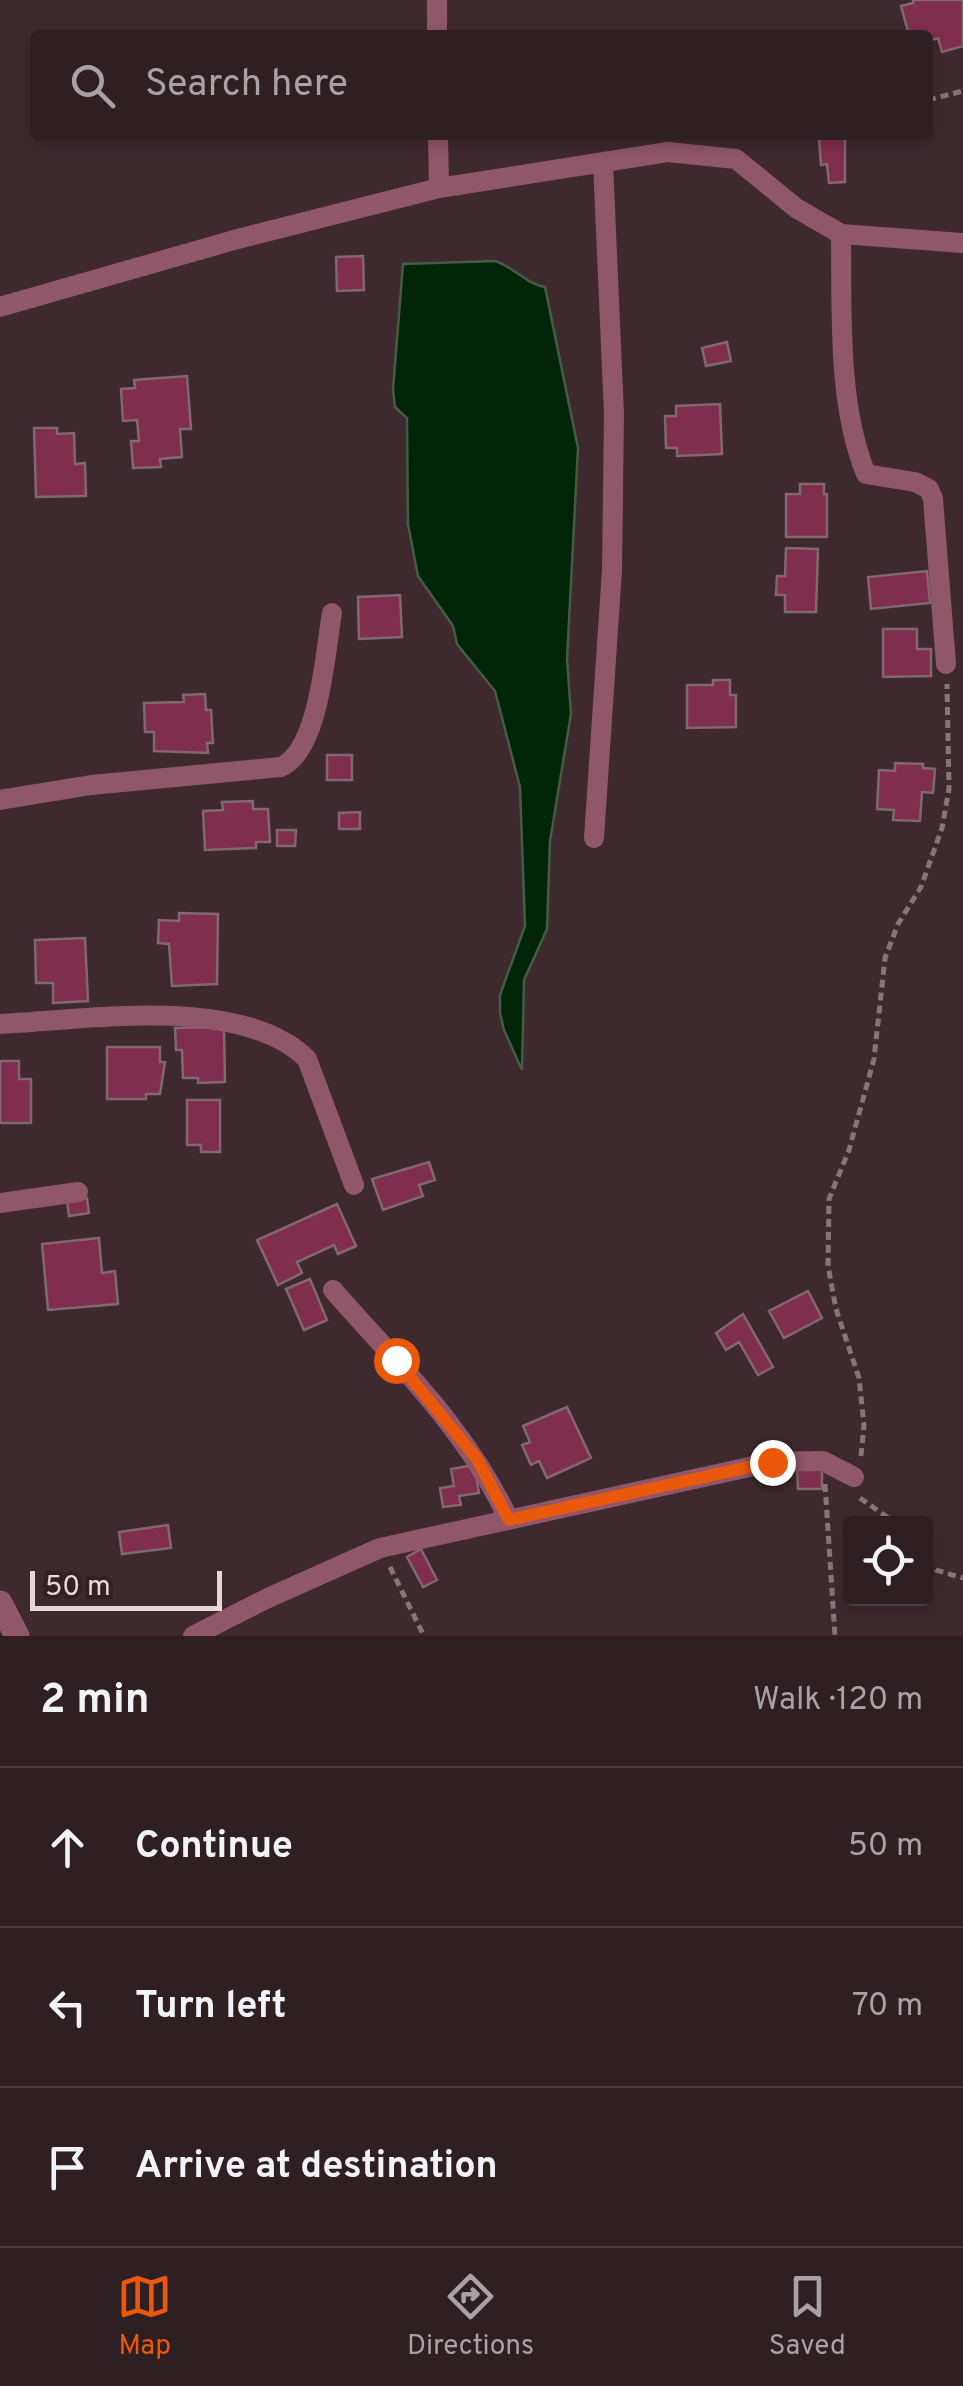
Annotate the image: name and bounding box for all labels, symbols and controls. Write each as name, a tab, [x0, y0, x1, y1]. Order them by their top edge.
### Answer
search box	[30, 30, 933, 140]
icon: search	[65, 58, 120, 113]
text: Search here	[145, 61, 348, 110]
route start	[374, 1338, 420, 1384]
route end	[750, 1440, 796, 1486]
map controls	[843, 1516, 933, 1606]
button: locate	[843, 1516, 933, 1606]
scale bar	[30, 1566, 222, 1610]
text: 50 m	[45, 1570, 111, 1606]
text: 2 min	[40, 1675, 150, 1728]
text: Walk · 120 m	[753, 1681, 923, 1721]
icon: ahead	[40, 1820, 95, 1875]
text: Continue	[135, 1823, 293, 1872]
text: 50 m	[848, 1827, 923, 1867]
icon: left	[40, 1980, 95, 2035]
text: Turn left	[135, 1983, 287, 2032]
text: 70 m	[852, 1987, 923, 2027]
icon: arrive	[40, 2140, 95, 2195]
text: Arrive at destination	[135, 2143, 498, 2192]
tab: Map	[117, 2269, 172, 2365]
tab: Directions	[407, 2269, 534, 2365]
tab: Saved	[769, 2269, 846, 2365]

